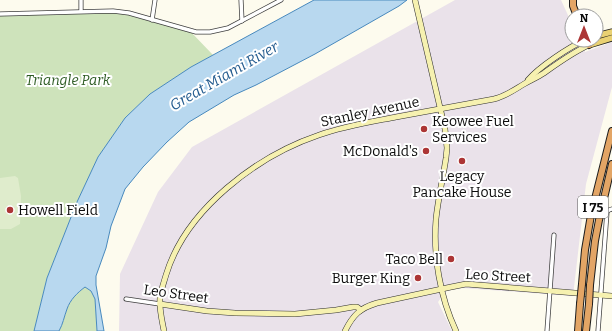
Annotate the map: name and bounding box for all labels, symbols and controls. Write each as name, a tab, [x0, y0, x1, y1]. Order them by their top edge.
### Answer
north arrow	[564, 8, 604, 48]
text: N	[580, 12, 589, 25]
water label: Great Miami River	[167, 37, 282, 114]
park label: Triangle Park	[26, 72, 111, 89]
street label: Stanley Avenue	[319, 93, 421, 131]
place label: Keowee Fuel Services	[432, 113, 514, 146]
marker: Keowee Fuel Services	[419, 124, 429, 134]
place label: McDonald's	[343, 143, 418, 160]
marker: McDonald's	[421, 146, 431, 156]
marker: Legacy Pancake House	[457, 156, 467, 166]
place label: Legacy Pancake House	[413, 168, 512, 201]
road number: I 75	[578, 196, 608, 218]
place label: Howell Field	[18, 202, 98, 219]
marker: Howell Field	[5, 205, 15, 215]
place label: Taco Bell	[386, 251, 443, 268]
marker: Taco Bell	[446, 254, 456, 264]
street label: Leo Street	[465, 266, 531, 286]
place label: Burger King	[332, 270, 410, 287]
marker: Burger King	[413, 273, 423, 283]
street label: Leo Street	[142, 281, 210, 307]

